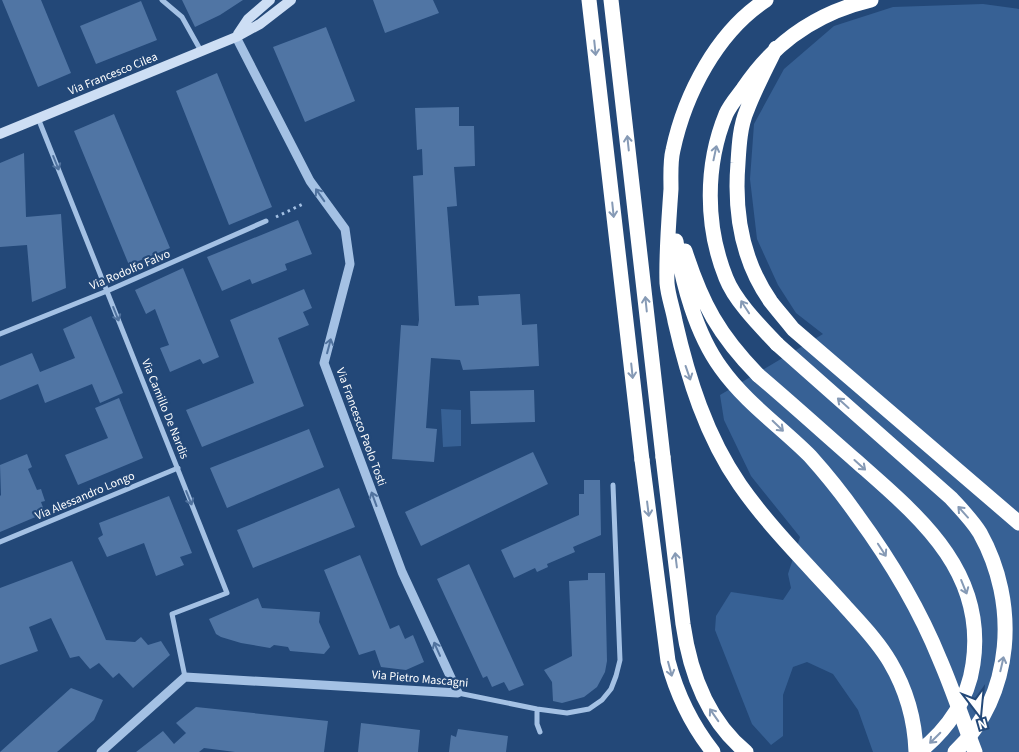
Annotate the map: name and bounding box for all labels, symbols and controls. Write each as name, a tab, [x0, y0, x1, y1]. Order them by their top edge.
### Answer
one-way arrow	[590, 40, 600, 56]
street label: Via Francesco Cilea	[66, 48, 160, 100]
one-way arrow	[623, 135, 633, 151]
one-way arrow	[711, 145, 721, 161]
one-way arrow	[52, 155, 61, 170]
one-way arrow	[315, 188, 325, 202]
one-way arrow	[608, 202, 618, 218]
street label: Via Rodolfo Falvo	[87, 245, 173, 295]
one-way arrow	[641, 297, 651, 313]
one-way arrow	[740, 301, 750, 315]
one-way arrow	[112, 306, 122, 321]
one-way arrow	[324, 338, 334, 354]
street label: Via Camillo De Nardis	[137, 356, 193, 462]
one-way arrow	[627, 363, 637, 379]
street label: Via Francesco Paolo Tosti	[332, 365, 390, 489]
one-way arrow	[684, 365, 694, 381]
one-way arrow	[837, 397, 850, 409]
one-way arrow	[772, 420, 784, 432]
one-way arrow	[854, 459, 867, 471]
street label: Via Alessandro Longo	[33, 467, 137, 525]
one-way arrow	[185, 490, 195, 505]
one-way arrow	[369, 492, 379, 507]
one-way arrow	[643, 500, 653, 516]
one-way arrow	[957, 506, 969, 519]
one-way arrow	[877, 543, 887, 557]
one-way arrow	[670, 552, 680, 568]
one-way arrow	[960, 579, 969, 595]
one-way arrow	[432, 642, 442, 657]
one-way arrow	[998, 656, 1007, 672]
one-way arrow	[666, 661, 675, 677]
street label: Via Pietro Mascagni	[371, 666, 469, 692]
north arrow	[954, 687, 1004, 737]
one-way arrow	[709, 709, 719, 723]
text: N	[975, 713, 990, 734]
one-way arrow	[930, 731, 942, 743]

